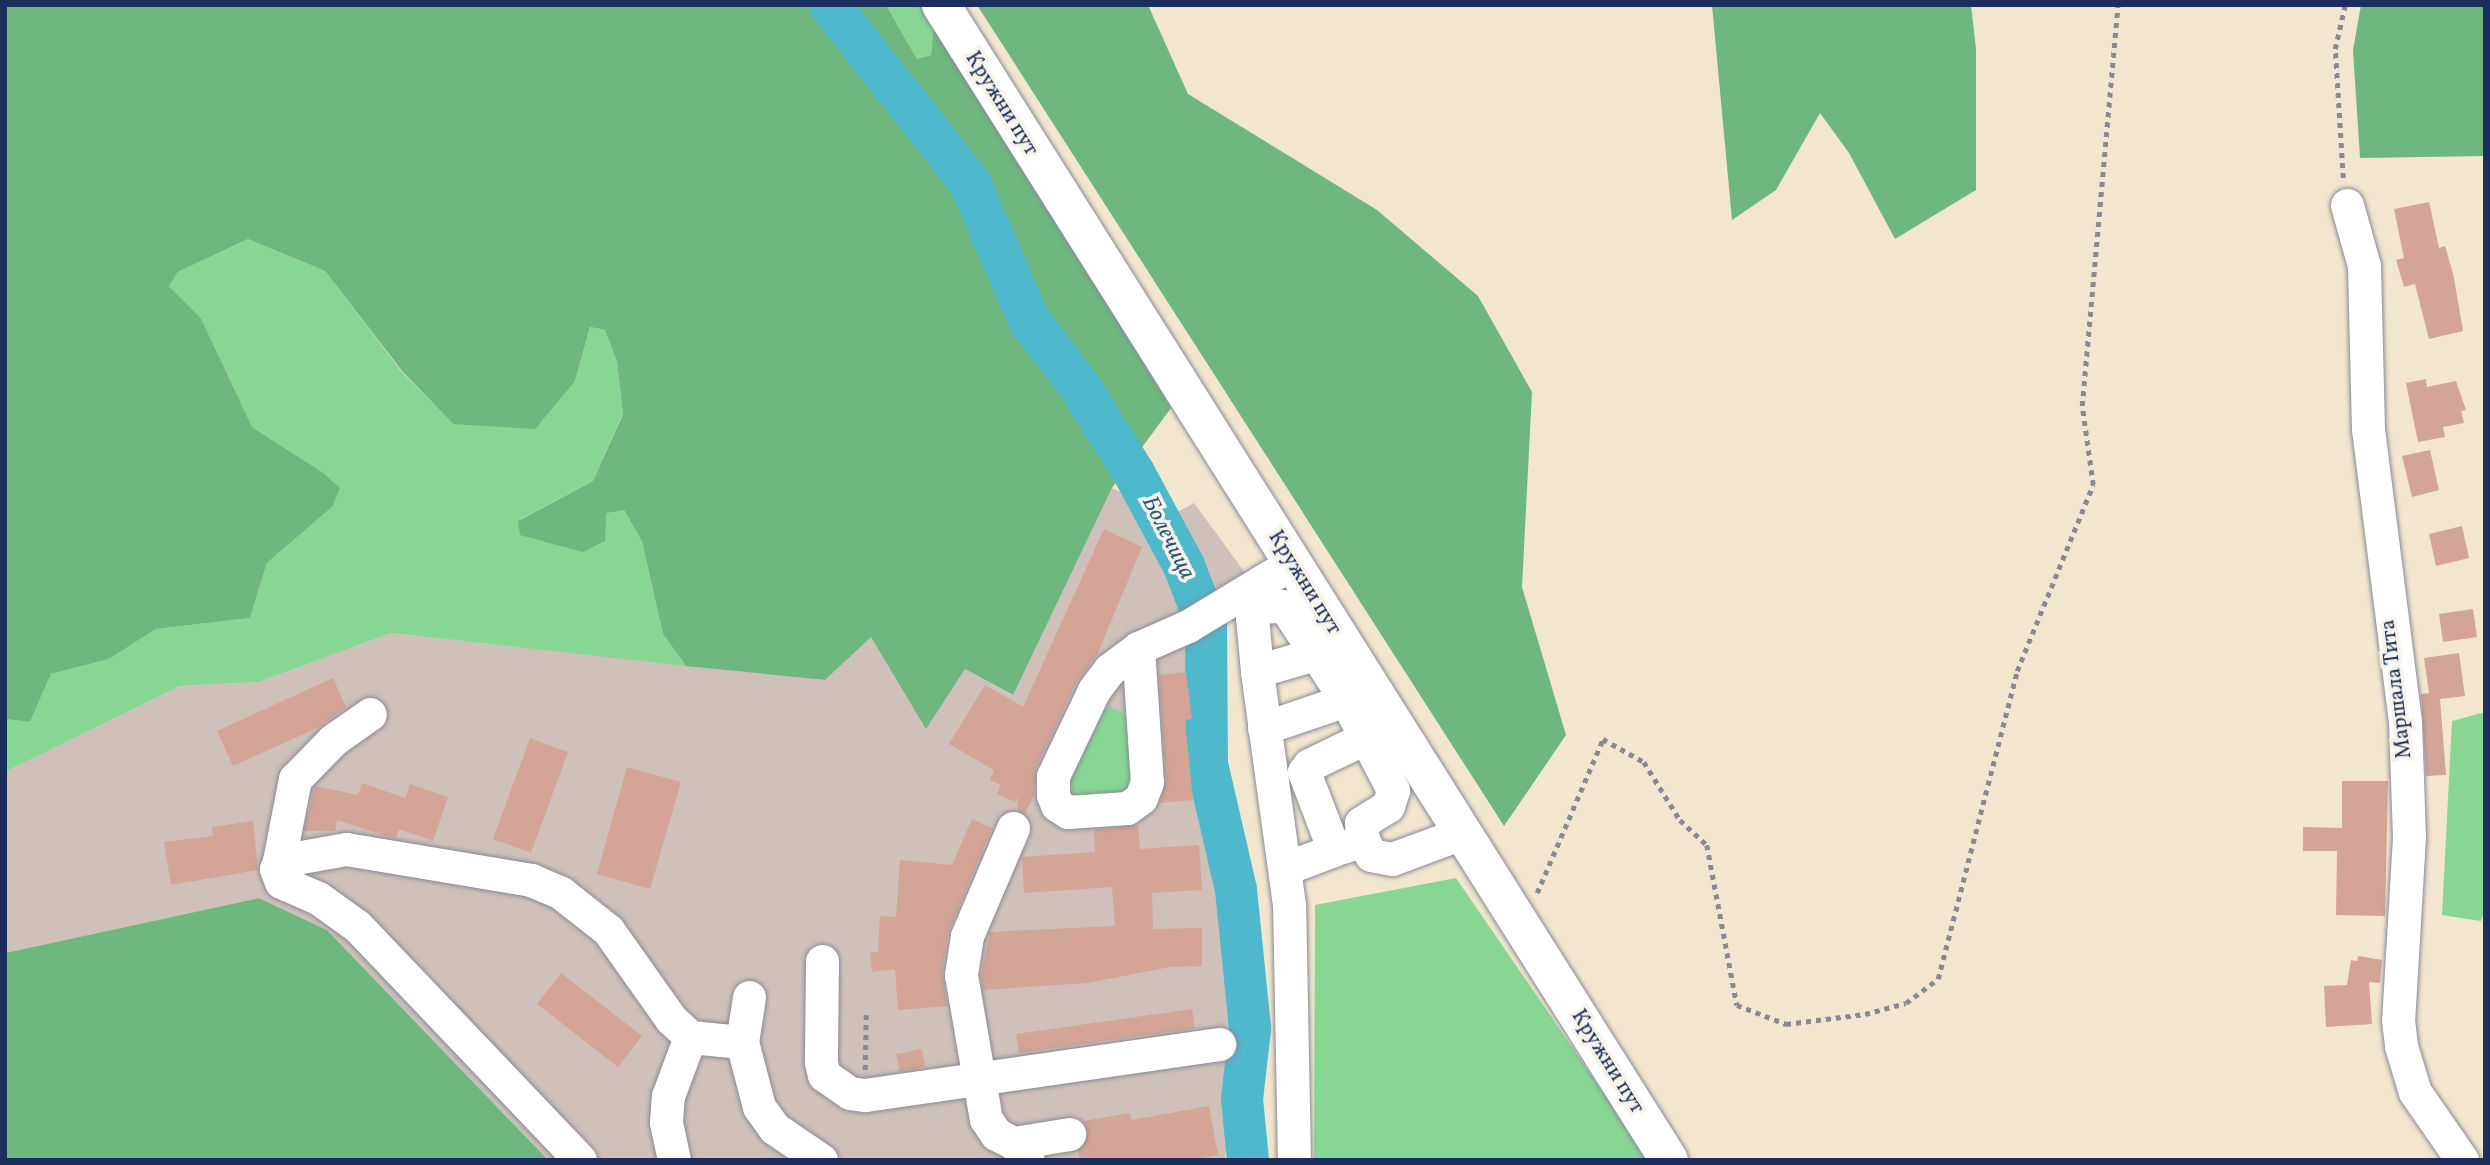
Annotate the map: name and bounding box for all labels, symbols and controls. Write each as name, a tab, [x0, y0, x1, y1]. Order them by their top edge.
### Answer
street label: Кружни пут	[959, 47, 1043, 161]
water label: Болечица	[1135, 492, 1201, 584]
street label: Кружни пут	[1262, 526, 1346, 640]
street label: Маршала Тита	[2376, 618, 2418, 760]
street label: Кружни пут	[1565, 1005, 1649, 1119]

